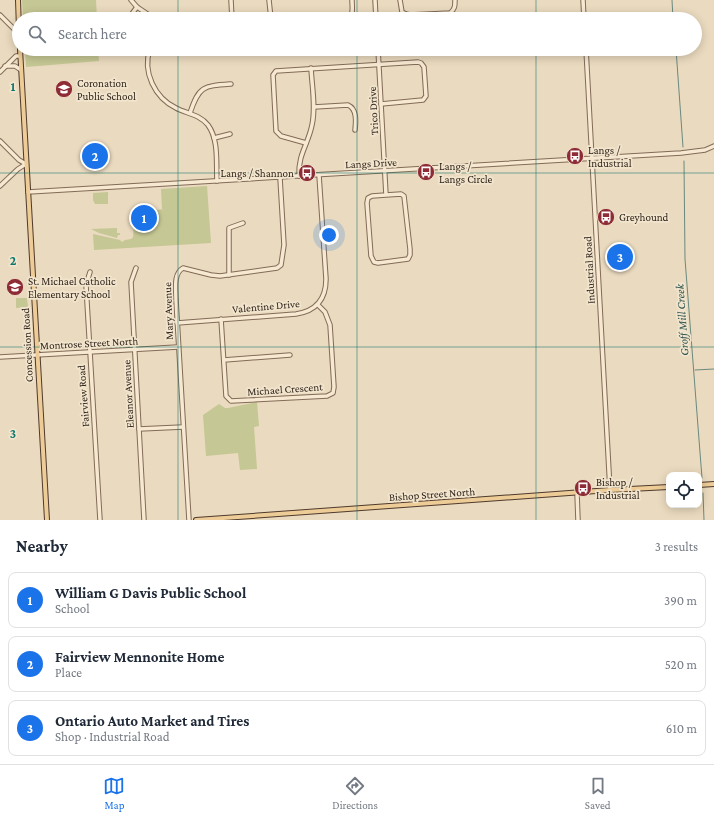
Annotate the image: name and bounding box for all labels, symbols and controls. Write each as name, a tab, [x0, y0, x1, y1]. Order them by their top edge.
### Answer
search box	[12, 12, 702, 56]
icon: search	[26, 23, 48, 45]
text: Search here	[58, 26, 127, 42]
place label: Coronation Public School	[77, 77, 136, 102]
text: 1	[11, 79, 16, 94]
school or university icon: Coronation Public School	[54, 79, 74, 99]
street label: Trico Drive	[366, 86, 380, 136]
pin: 2	[82, 141, 108, 171]
place label: Langs / Industrial	[588, 144, 632, 169]
bus stop icon: Langs / Industrial	[565, 146, 585, 166]
street label: Langs Drive	[345, 156, 398, 171]
place label: Langs / Langs Circle	[439, 160, 493, 186]
bus stop icon: Langs / Langs Circle	[416, 162, 436, 182]
bus stop icon: Langs / Shannon	[297, 163, 317, 183]
place label: Langs / Shannon	[221, 167, 294, 180]
pin: 1	[131, 203, 157, 233]
bus stop icon: Greyhound	[596, 207, 616, 227]
place label: Greyhound	[619, 211, 669, 224]
your location	[319, 225, 339, 245]
street label: Industrial Road	[581, 236, 597, 304]
pin: 3	[607, 242, 633, 272]
text: 2	[10, 253, 17, 268]
place label: St. Michael Catholic Elementary School	[28, 275, 116, 301]
school or university icon: St. Michael Catholic Elementary School	[5, 277, 25, 297]
street label: Mary Avenue	[161, 282, 176, 340]
water label: Groff Mill Creek	[672, 283, 691, 356]
street label: Valentine Drive	[232, 297, 300, 315]
street label: Concession Road	[19, 307, 35, 382]
street label: Montrose Street North	[40, 334, 139, 352]
street label: Eleanor Avenue	[120, 359, 136, 429]
street label: Fairview Road	[75, 364, 91, 428]
street label: Michael Crescent	[247, 380, 323, 398]
text: 3	[10, 426, 16, 441]
map controls	[666, 472, 702, 508]
button: locate	[666, 472, 702, 508]
place label: Bishop / Industrial	[596, 476, 640, 501]
bus stop icon: Bishop / Industrial	[573, 478, 593, 498]
street label: Bishop Street North	[389, 485, 476, 504]
text: Nearby	[16, 537, 68, 556]
text: 3 results	[655, 539, 698, 554]
text: William G Davis Public School	[55, 585, 246, 601]
text: 1	[28, 593, 32, 608]
text: 390 m	[664, 593, 697, 608]
text: School	[55, 601, 90, 616]
text: Fairview Mennonite Home	[55, 649, 224, 665]
text: 2	[27, 657, 33, 672]
text: 520 m	[665, 657, 697, 672]
text: Place	[55, 665, 82, 680]
text: Ontario Auto Market and Tires	[55, 713, 249, 729]
text: 3	[27, 721, 33, 736]
text: 610 m	[666, 721, 697, 736]
text: Shop · Industrial Road	[55, 729, 170, 744]
tab: Map	[103, 775, 125, 811]
tab: Directions	[332, 775, 378, 811]
tab: Saved	[585, 775, 611, 811]

